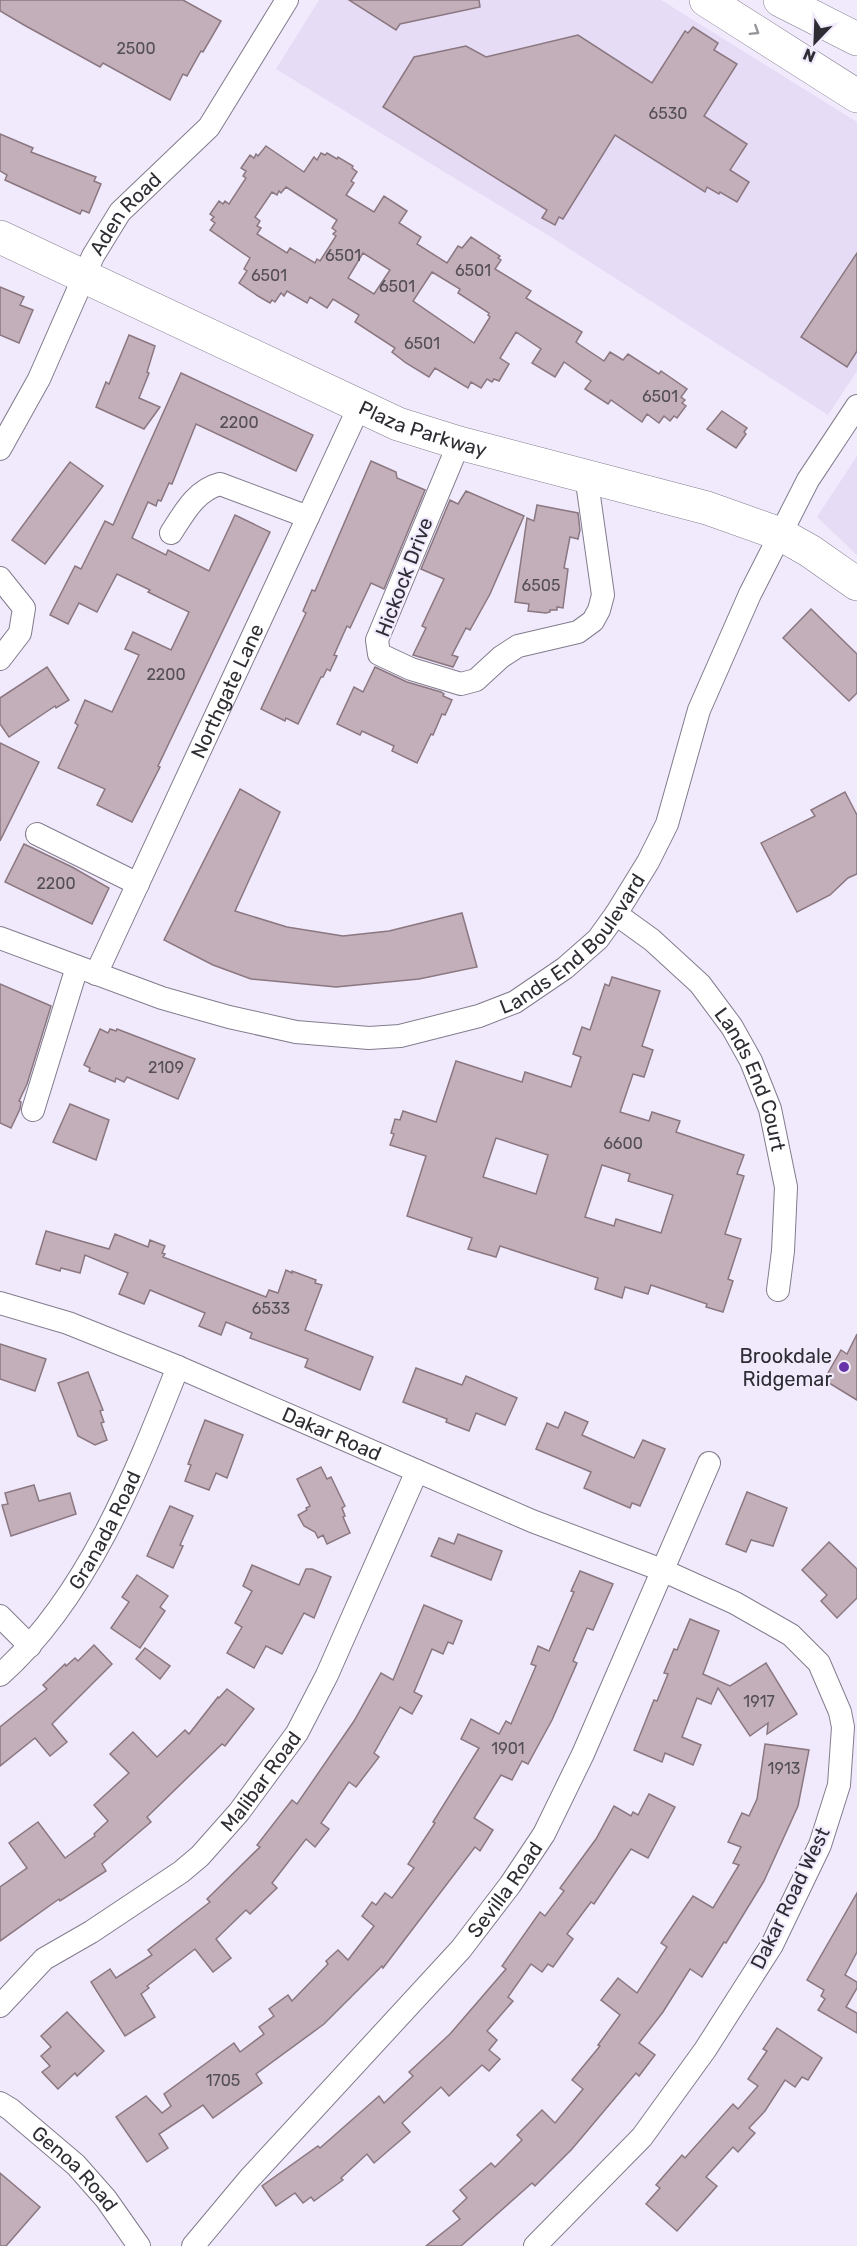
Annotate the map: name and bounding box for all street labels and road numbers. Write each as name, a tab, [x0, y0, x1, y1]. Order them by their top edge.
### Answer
street label: Aden Road	[84, 167, 166, 260]
street label: Plaza Parkway	[355, 395, 490, 462]
street label: Hickock Drive	[370, 514, 438, 640]
street label: Northgate Lane	[186, 620, 269, 762]
street label: Lands End Boulevard	[496, 869, 650, 1019]
street label: Lands End Court	[710, 1003, 790, 1153]
street label: Dakar Road	[279, 1402, 385, 1466]
street label: Granada Road	[63, 1467, 146, 1594]
street label: Malibar Road	[215, 1727, 306, 1836]
street label: Dakar Road West	[745, 1823, 835, 1973]
street label: Sevilla Road	[462, 1837, 547, 1942]
street label: Genoa Road	[27, 2121, 123, 2216]

